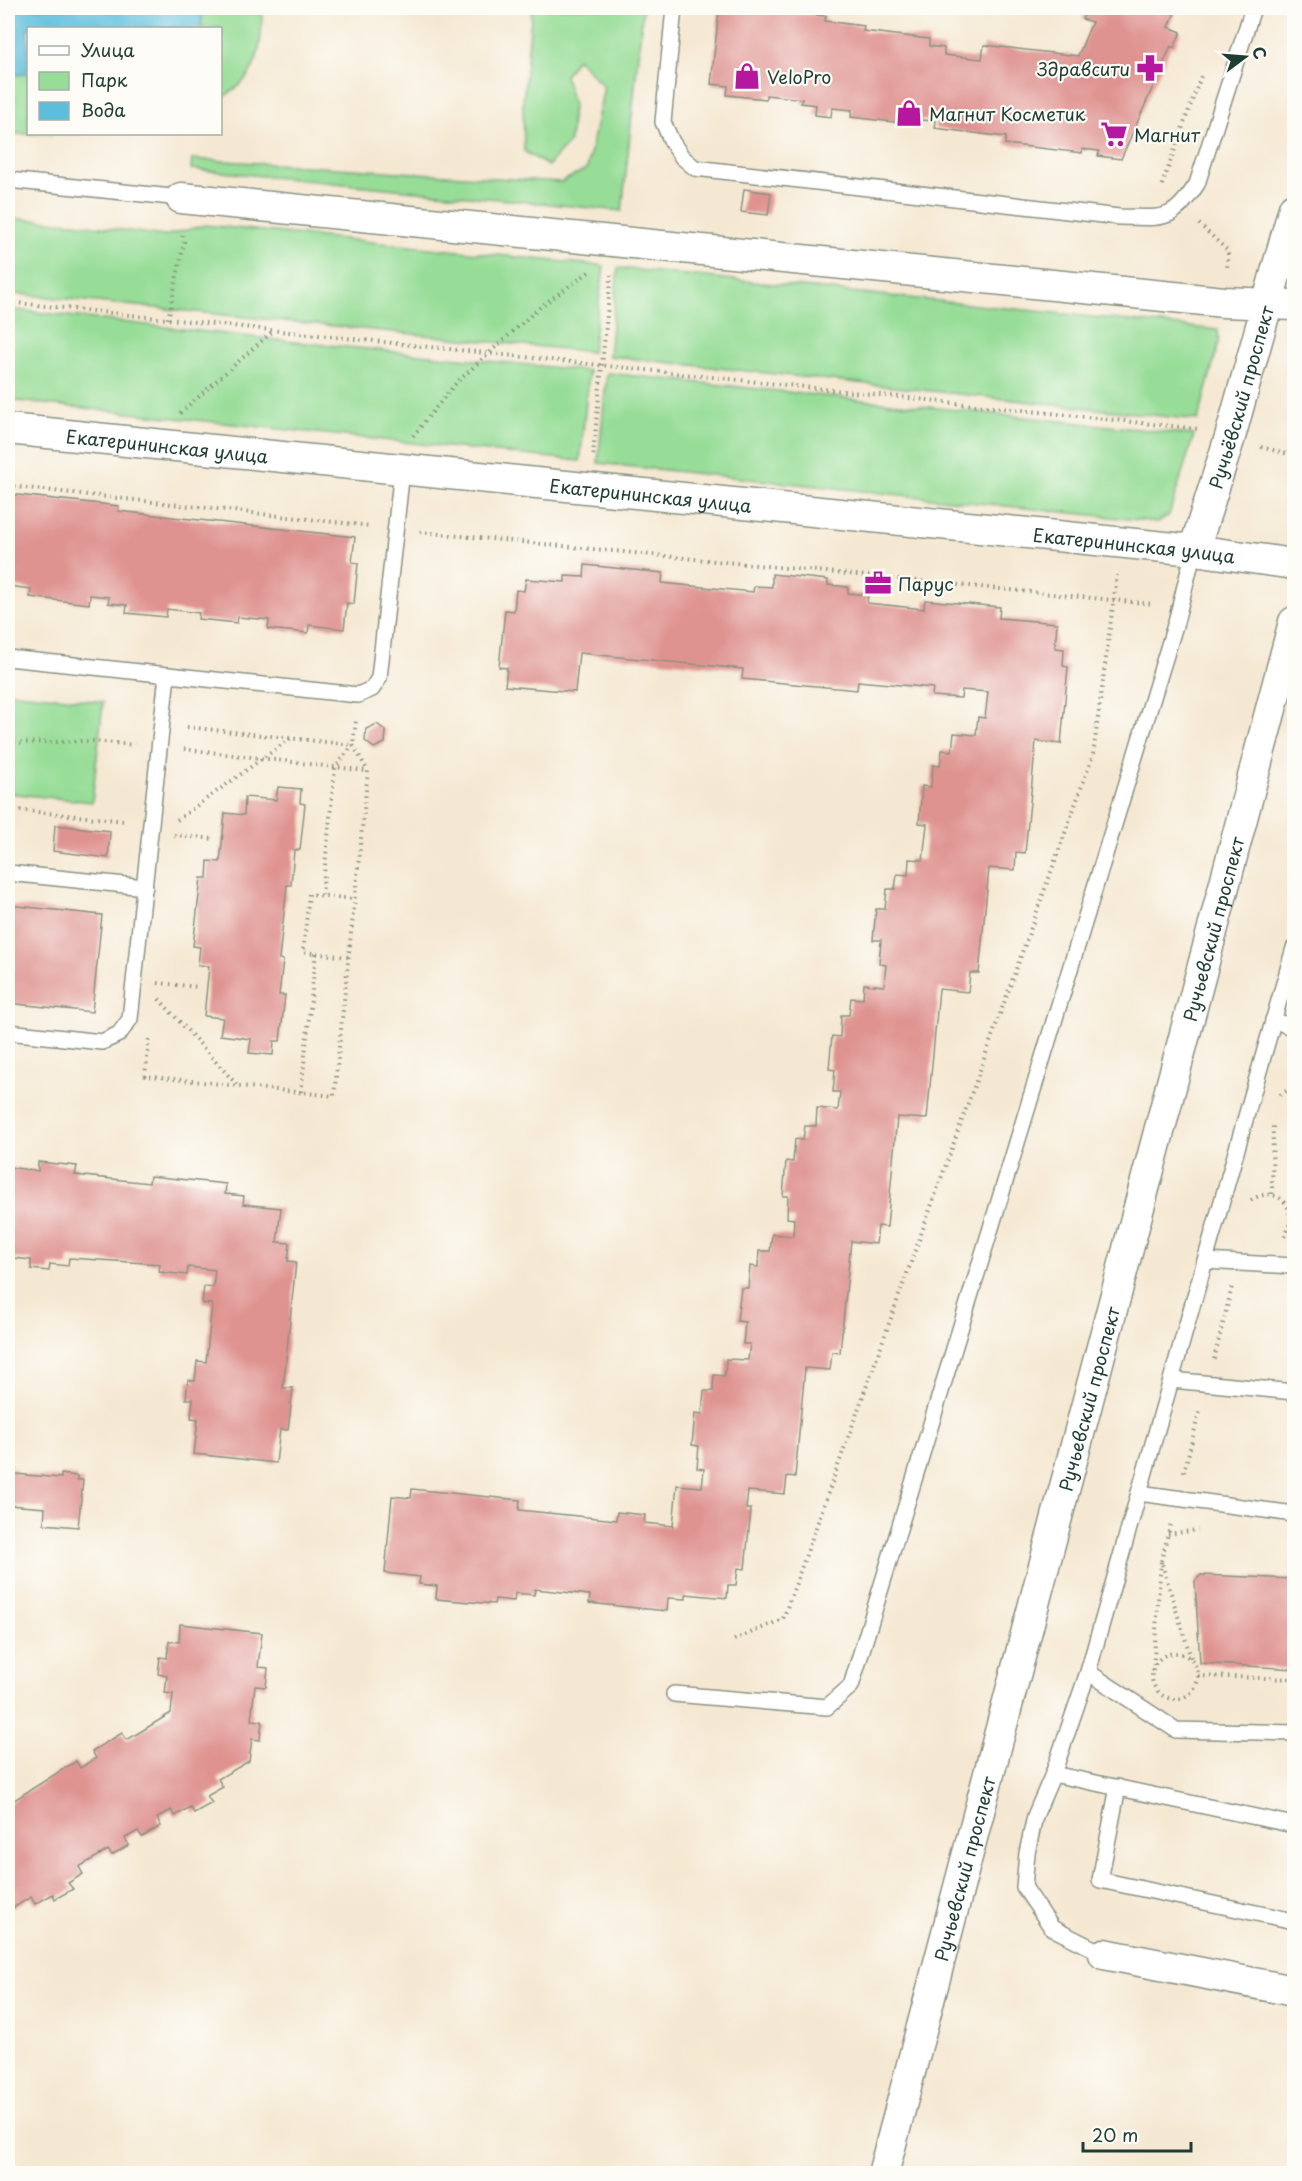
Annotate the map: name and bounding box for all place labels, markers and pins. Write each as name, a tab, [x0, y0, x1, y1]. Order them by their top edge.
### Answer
pharmacy icon: Здравсити	[1135, 53, 1165, 83]
place label: Здравсити	[1036, 55, 1130, 82]
shop icon: VeloPro	[732, 61, 762, 91]
place label: VeloPro	[767, 63, 831, 90]
shop icon: Магнит Косметик	[894, 98, 924, 128]
place label: Магнит Косметик	[929, 100, 1086, 127]
supermarket icon: Магнит	[1099, 119, 1129, 149]
place label: Магнит	[1134, 121, 1201, 148]
office icon: Парус	[863, 568, 893, 598]
place label: Парус	[898, 570, 954, 597]

